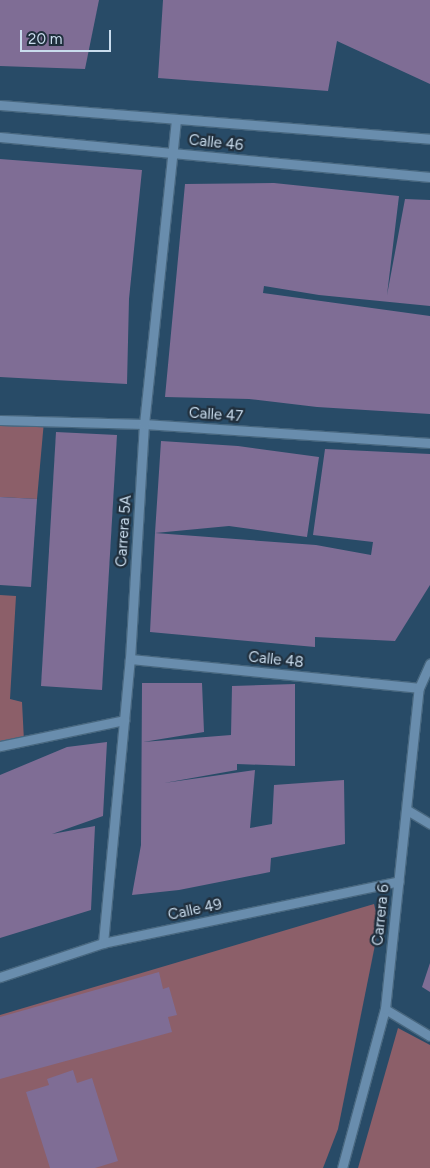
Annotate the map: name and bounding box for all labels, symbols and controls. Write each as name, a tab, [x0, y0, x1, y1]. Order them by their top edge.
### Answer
scale bar	[22, 20, 114, 52]
text: 20 m	[28, 30, 62, 48]
street label: Calle 46	[188, 131, 244, 155]
street label: Calle 47	[188, 404, 244, 426]
street label: Carrera 5A	[113, 494, 135, 568]
street label: Calle 48	[247, 648, 305, 672]
street label: Carrera 6	[369, 883, 393, 947]
street label: Calle 49	[166, 896, 224, 924]

